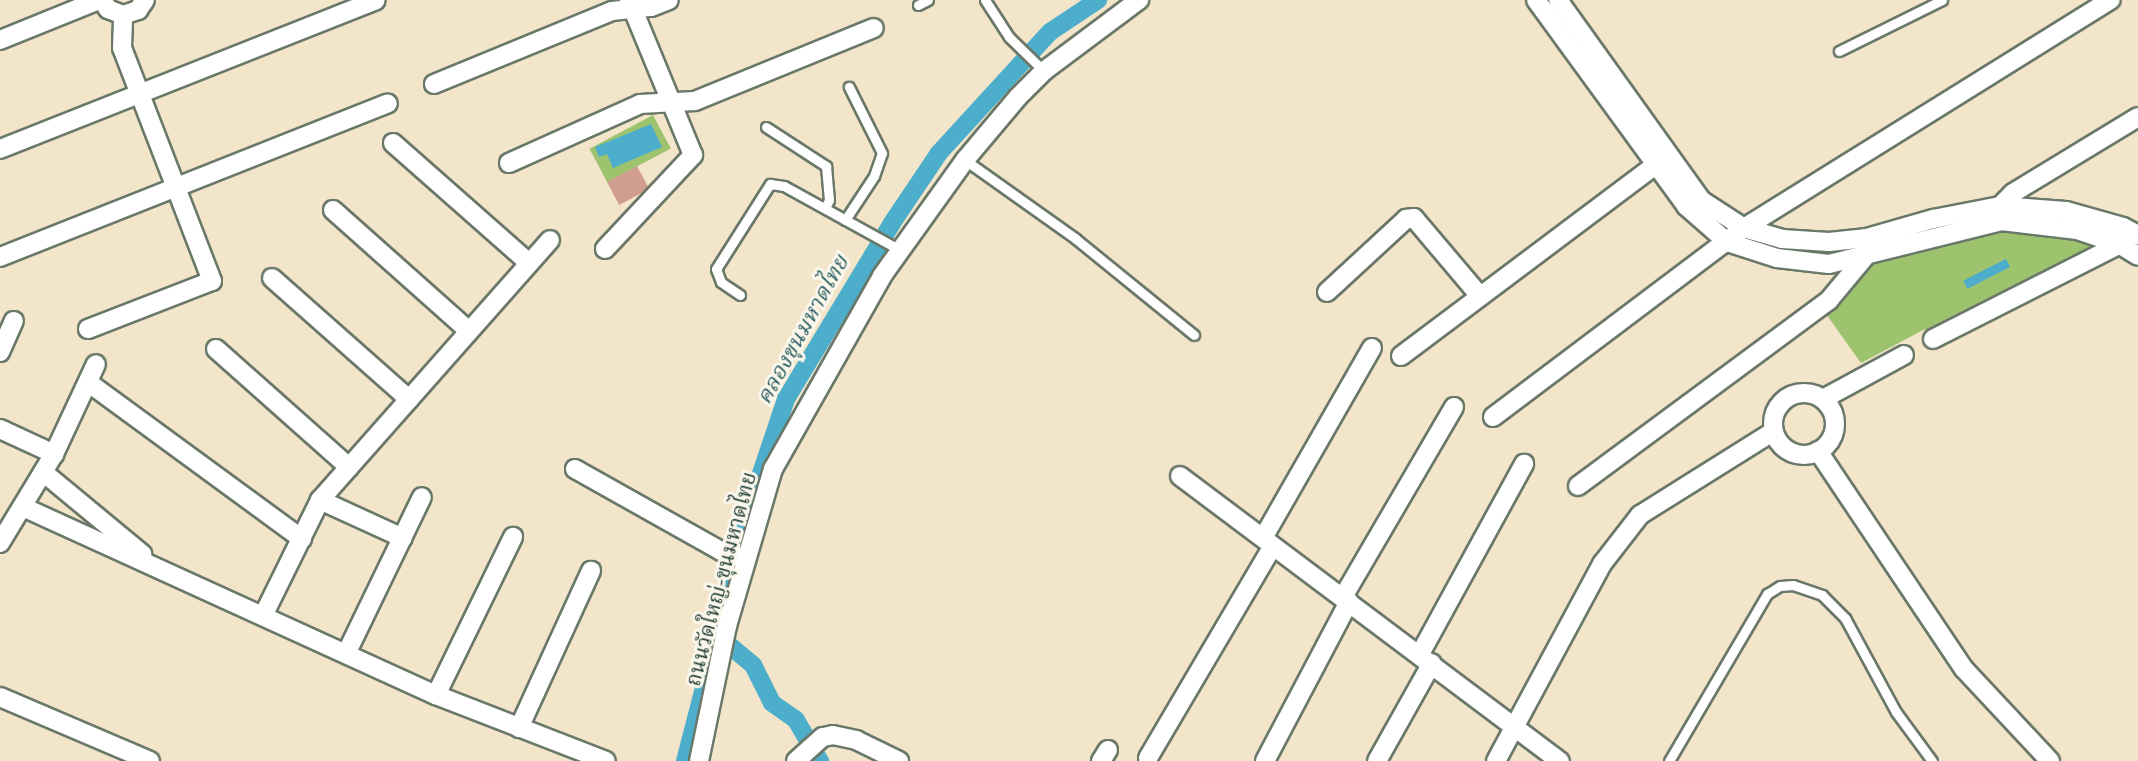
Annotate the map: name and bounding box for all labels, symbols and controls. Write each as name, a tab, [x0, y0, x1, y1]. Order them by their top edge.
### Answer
water label: คลองขุนมหาดไทย	[751, 251, 855, 409]
street label: ถนนวัดใหญ่-ขุนมหาดไทย	[680, 469, 762, 689]

